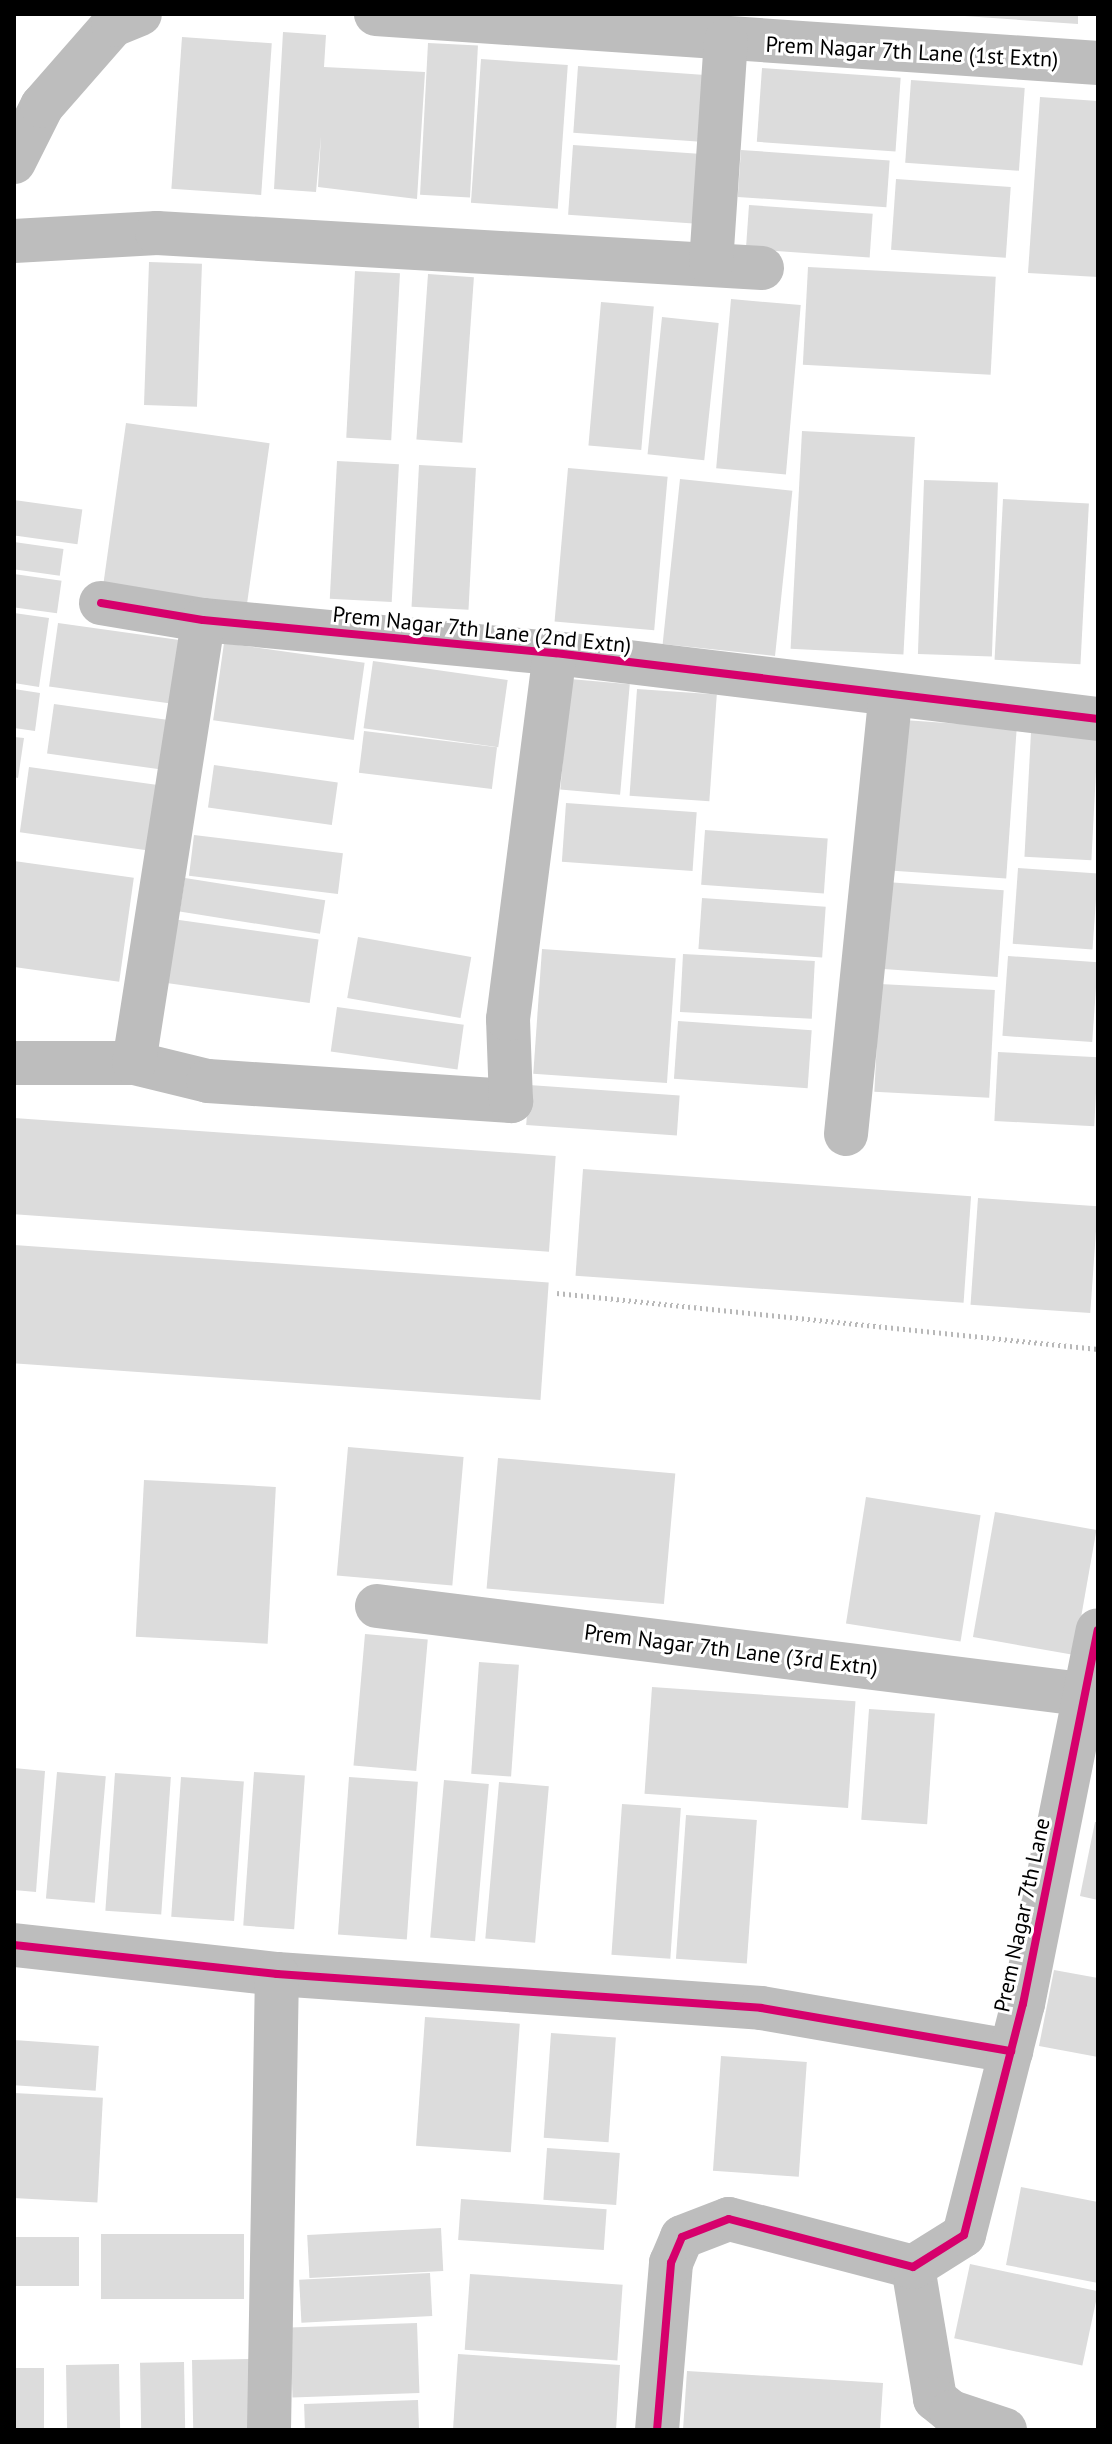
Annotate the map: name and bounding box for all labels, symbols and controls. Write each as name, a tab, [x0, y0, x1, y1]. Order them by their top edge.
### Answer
street label: Prem Nagar 7th Lane (1st Extn)	[765, 31, 1059, 73]
street label: Prem Nagar 7th Lane (2nd Extn)	[331, 601, 633, 659]
street label: Prem Nagar 7th Lane (3rd Extn)	[583, 1619, 879, 1681]
street label: Prem Nagar 7th Lane	[989, 1816, 1055, 2014]

